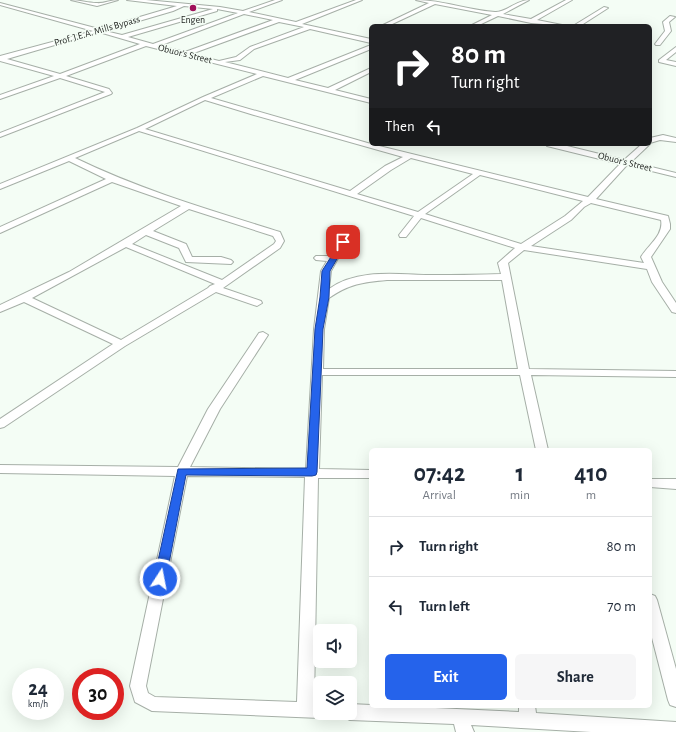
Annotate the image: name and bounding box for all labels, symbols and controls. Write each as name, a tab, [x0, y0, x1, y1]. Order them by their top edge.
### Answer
marker: Engen	[188, 3, 198, 13]
street label: Prof. J.E.A. Mills Bypass	[53, 14, 141, 48]
place label: Engen	[181, 15, 205, 25]
icon: right	[385, 40, 437, 92]
text: 80 m	[451, 41, 506, 69]
street label: Obuor’s Street	[157, 42, 214, 66]
text: Turn right	[451, 74, 520, 92]
icon: left	[423, 116, 445, 138]
text: Then	[385, 119, 415, 134]
street label: Obuor’s Street	[597, 150, 654, 174]
pin	[326, 225, 360, 259]
icon: arrive	[332, 231, 354, 253]
text: 07:42	[413, 462, 465, 486]
text: 1	[515, 462, 524, 486]
text: 410	[574, 462, 608, 486]
text: Arrival	[423, 489, 456, 502]
text: min	[510, 489, 530, 502]
text: m	[586, 489, 596, 502]
icon: right	[385, 536, 407, 558]
text: Turn right	[419, 539, 478, 554]
text: 80 m	[606, 539, 636, 554]
position arrow	[139, 558, 181, 600]
icon: left	[385, 596, 407, 618]
text: Turn left	[419, 599, 470, 614]
text: 70 m	[607, 599, 636, 614]
map controls	[313, 624, 357, 720]
button: sound	[313, 624, 357, 668]
button: Exit	[385, 654, 507, 700]
button: Share	[515, 654, 636, 700]
speed limit sign: 30	[72, 668, 124, 720]
button: layers	[313, 676, 357, 720]
text: 24	[28, 679, 48, 699]
text: km/h	[28, 699, 48, 709]

